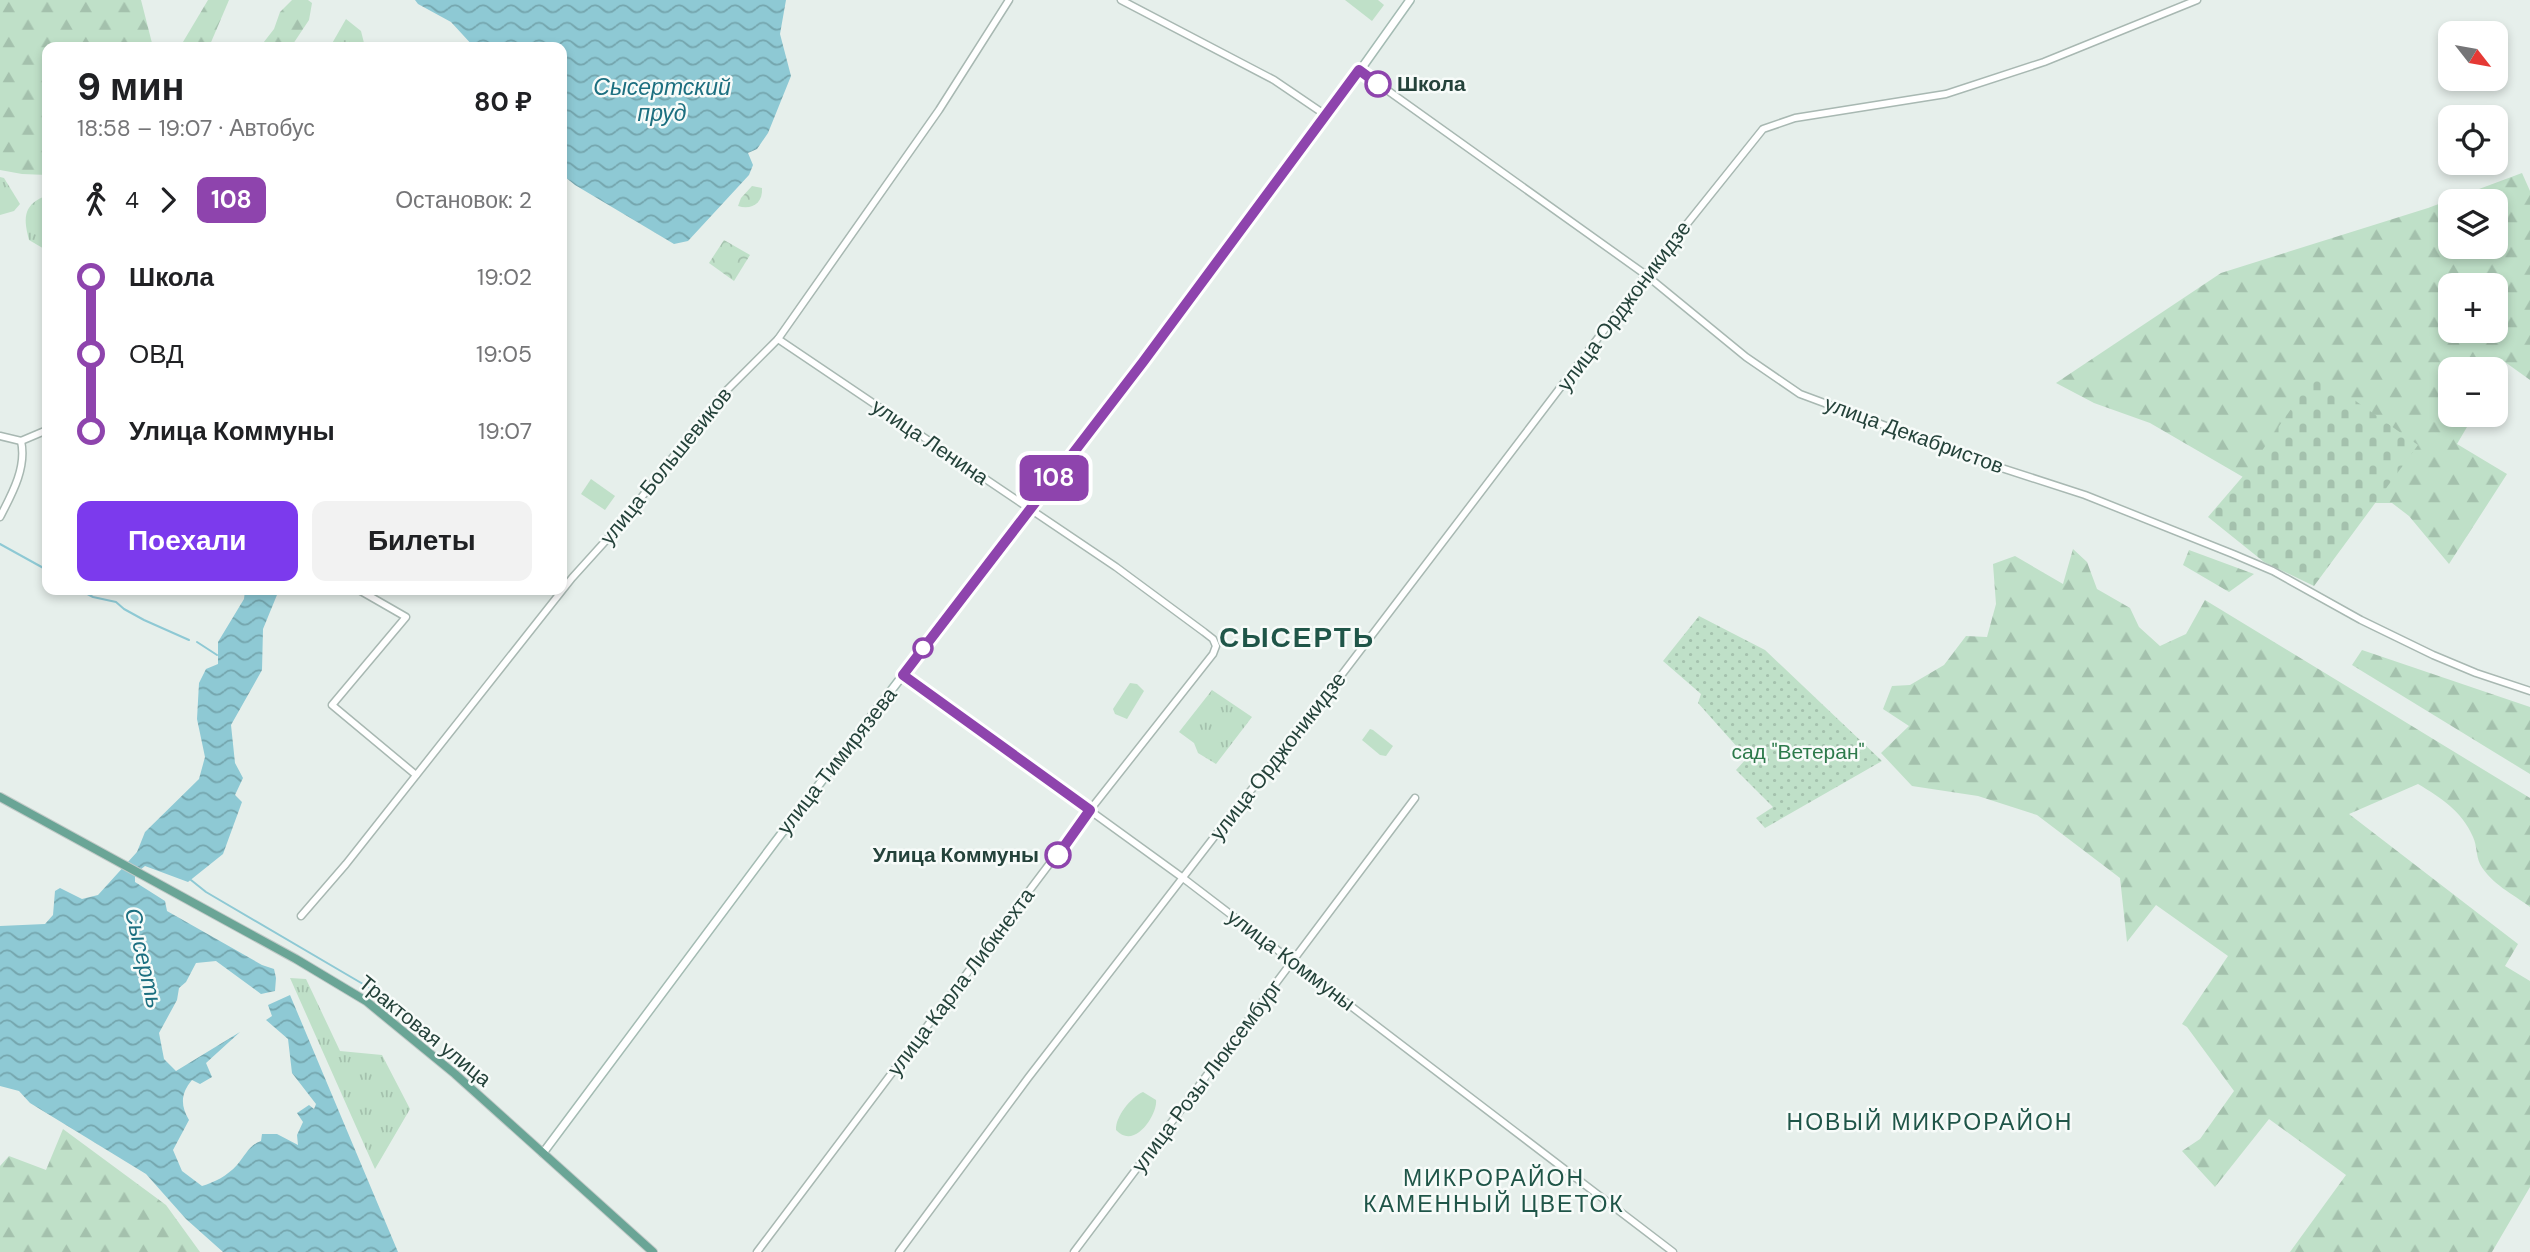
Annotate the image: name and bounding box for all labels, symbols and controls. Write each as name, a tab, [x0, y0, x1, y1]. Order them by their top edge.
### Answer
north arrow	[2438, 21, 2508, 91]
map controls	[2438, 21, 2508, 427]
text: 9 мин	[77, 62, 184, 112]
place label: Школа	[1397, 70, 1466, 98]
marker: Школа	[1365, 71, 1391, 97]
water label: Сысертский пруд	[593, 72, 731, 128]
text: 80 ₽	[474, 85, 532, 119]
button: locate	[2438, 105, 2508, 175]
text: 18:58 – 19:07 · Автобус	[77, 113, 315, 143]
icon: walk	[77, 181, 115, 219]
icon: forward	[149, 181, 187, 219]
text: 108	[211, 184, 252, 215]
text: 4	[125, 185, 139, 215]
text: Остановок: 2	[395, 185, 532, 215]
button: layers	[2438, 189, 2508, 259]
street label: улица Орджоникидзе	[1551, 215, 1697, 397]
text: Школа	[129, 260, 214, 294]
text: 19:02	[477, 262, 532, 292]
button: +	[2438, 273, 2508, 343]
text: ОВД	[129, 337, 184, 371]
text: 19:05	[476, 339, 532, 369]
button: −	[2438, 357, 2508, 427]
street label: улица Большевиков	[594, 381, 738, 551]
street label: улица Декабристов	[1821, 390, 2007, 480]
street label: улица Ленина	[866, 393, 994, 492]
text: Улица Коммуны	[129, 414, 335, 448]
text: 19:07	[478, 416, 532, 446]
line badge: 108	[1014, 455, 1094, 501]
text: 108	[1034, 462, 1074, 493]
button: Поехали	[77, 501, 298, 581]
button: Билеты	[312, 501, 532, 581]
district label: СЫСЕРТЬ	[1219, 619, 1375, 656]
unlabelled marker	[913, 638, 933, 658]
street label: улица Орджоникидзе	[1203, 666, 1353, 846]
street label: улица Тимирязева	[771, 681, 904, 840]
park label: сад "Ветеран"	[1731, 738, 1865, 766]
place label: Улица Коммуны	[873, 841, 1039, 869]
marker: Улица Коммуны	[1045, 842, 1071, 868]
street label: улица Карла Либкнехта	[881, 882, 1041, 1082]
street label: улица Коммуны	[1221, 903, 1361, 1017]
water label: Сысерть	[118, 905, 170, 1011]
street label: Трактовая улица	[353, 969, 497, 1093]
street label: улица Розы Люксембург	[1125, 974, 1289, 1178]
district label: НОВЫЙ МИКРОРАЙОН	[1787, 1107, 2073, 1137]
district label: МИКРОРАЙОН КАМЕННЫЙ ЦВЕТОК	[1363, 1163, 1625, 1219]

